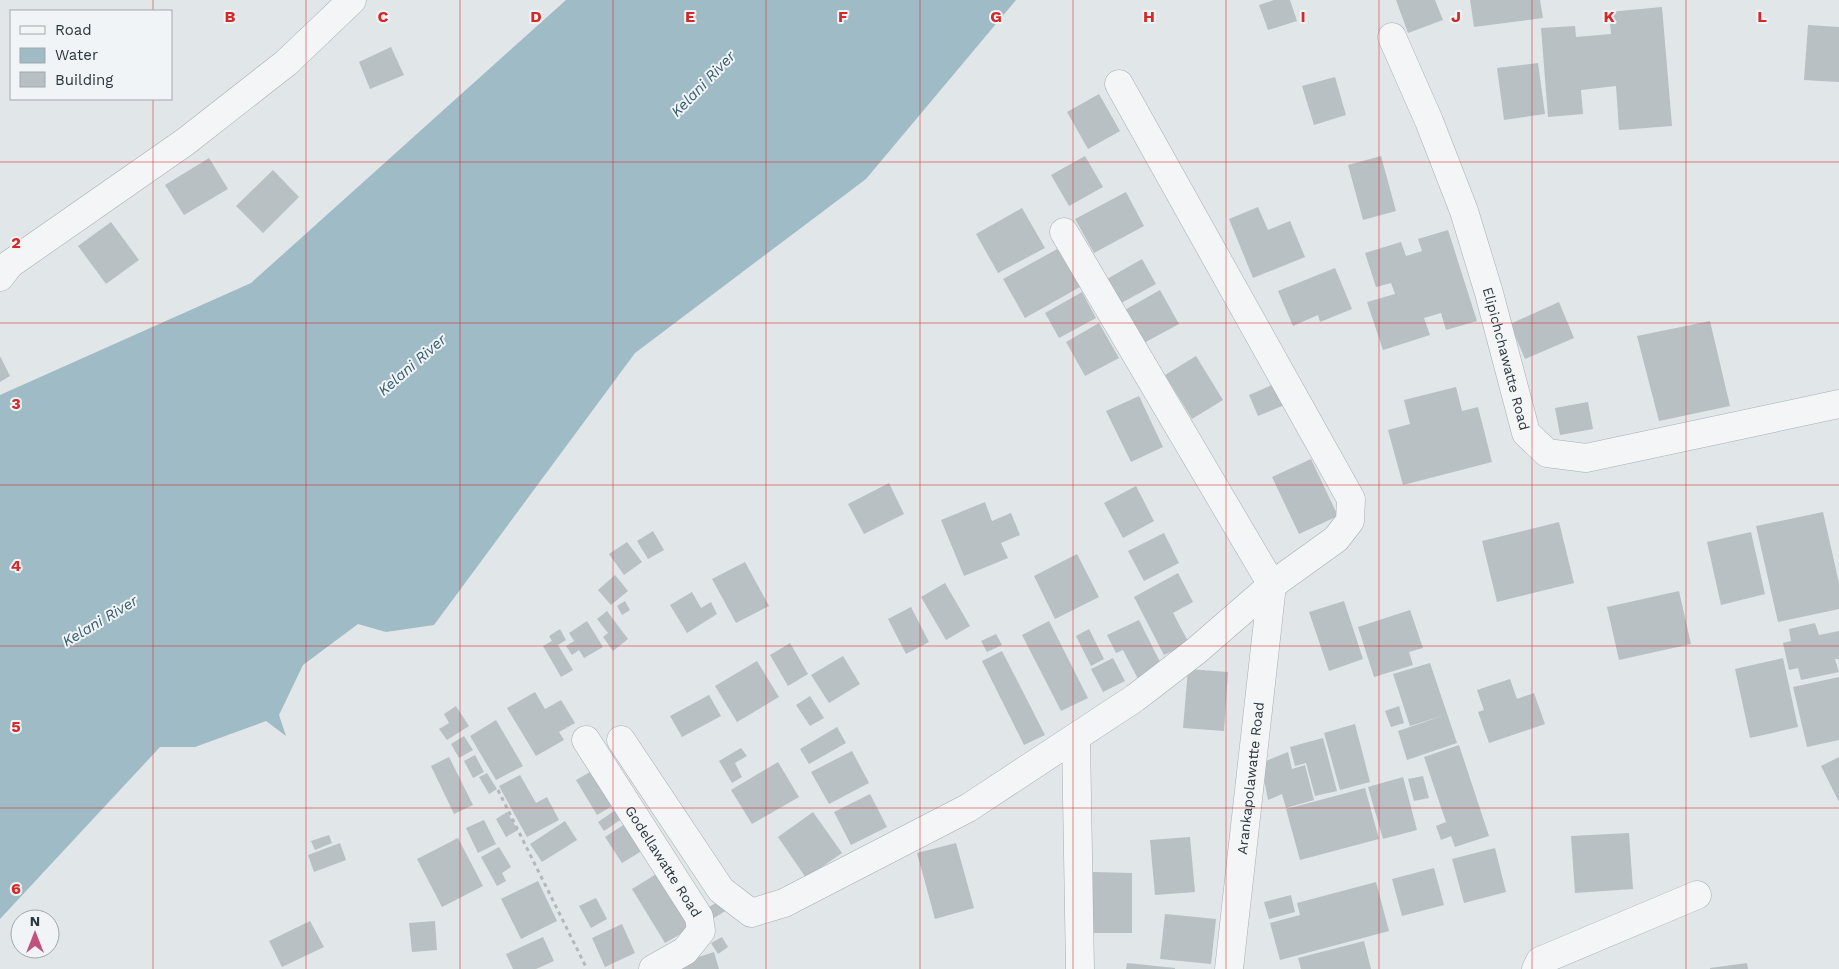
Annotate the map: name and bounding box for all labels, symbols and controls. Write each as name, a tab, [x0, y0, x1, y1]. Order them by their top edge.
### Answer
text: B	[225, 7, 236, 26]
text: C	[378, 7, 389, 26]
text: D	[530, 7, 542, 26]
text: E	[685, 7, 695, 26]
text: F	[838, 7, 848, 26]
text: G	[990, 7, 1002, 26]
text: H	[1143, 7, 1155, 26]
text: I	[1300, 7, 1306, 26]
text: J	[1451, 7, 1461, 26]
text: K	[1603, 7, 1615, 26]
text: L	[1757, 7, 1767, 26]
legend	[10, 10, 172, 100]
text: Road	[55, 21, 92, 39]
text: Water	[55, 46, 98, 64]
water label: Kelani River	[667, 47, 740, 121]
text: Building	[55, 71, 113, 89]
text: 2	[11, 233, 21, 252]
street label: Elipichchawatte Road	[1480, 285, 1533, 432]
water label: Kelani River	[374, 330, 451, 400]
text: 3	[11, 394, 21, 413]
text: 4	[11, 556, 21, 575]
water label: Kelani River	[59, 591, 142, 650]
street label: Arankapolawatte Road	[1234, 701, 1267, 855]
text: 5	[11, 717, 21, 736]
street label: Godellawatte Road	[622, 803, 705, 920]
text: 6	[11, 879, 21, 898]
north arrow	[10, 909, 60, 959]
text: N	[30, 913, 40, 929]

